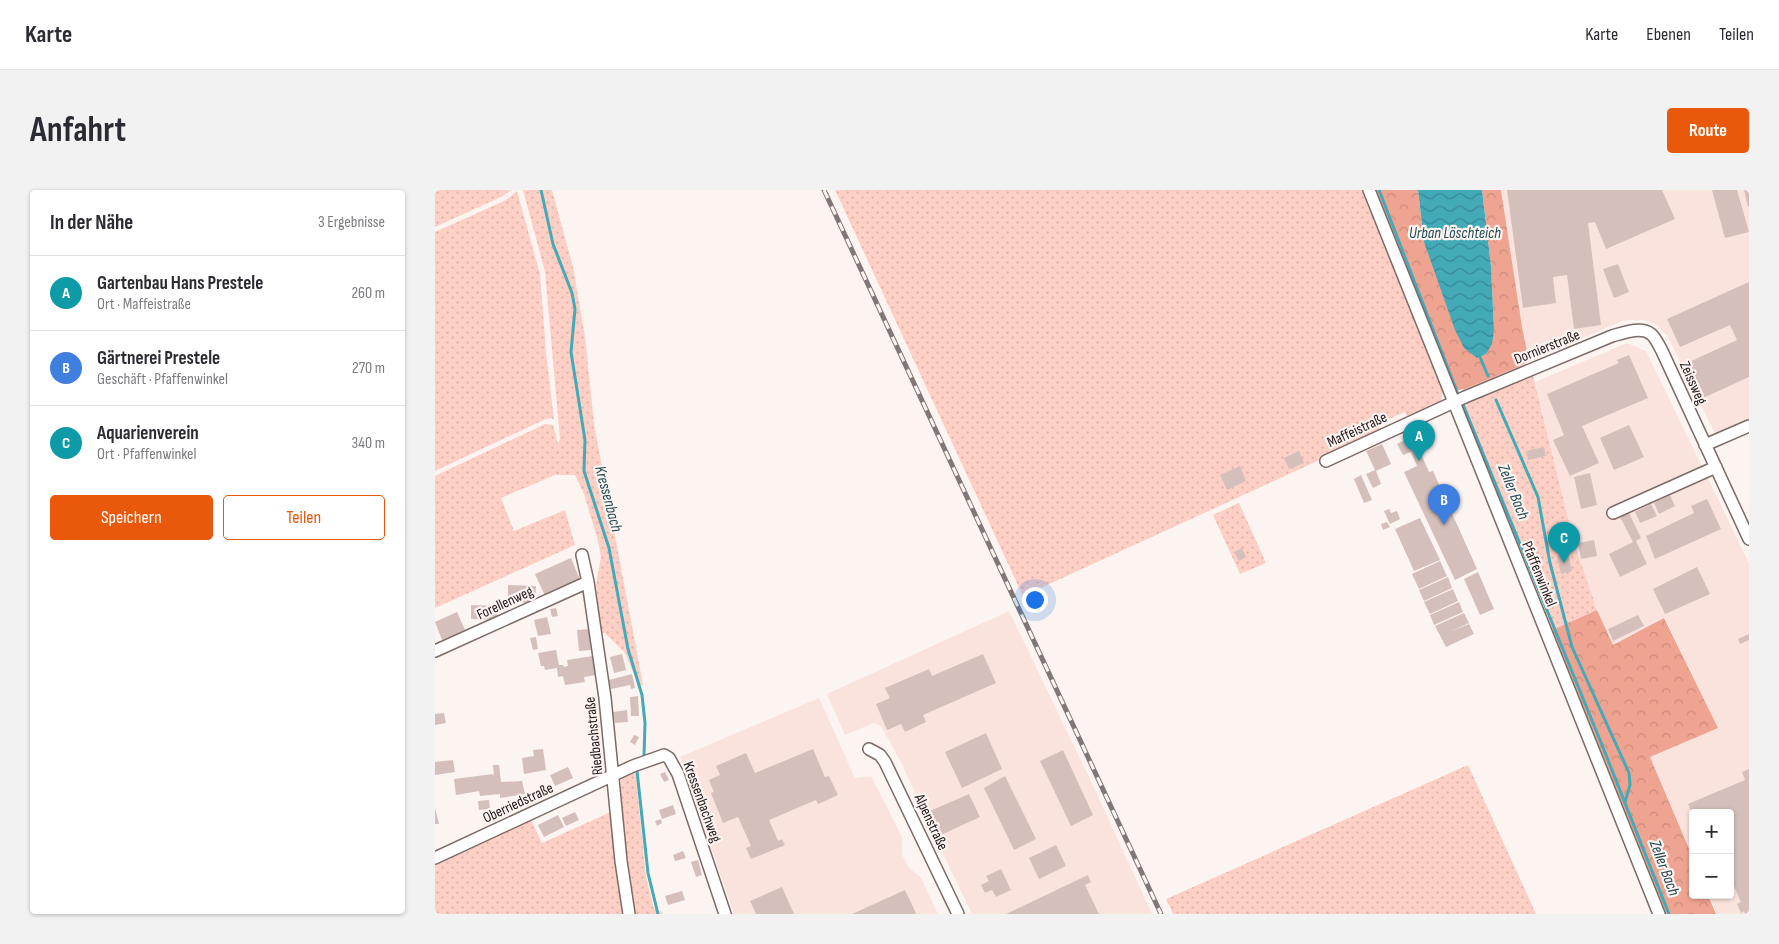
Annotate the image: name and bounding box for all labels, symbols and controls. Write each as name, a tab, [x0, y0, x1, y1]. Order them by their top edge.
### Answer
text: Karte	[25, 20, 72, 49]
text: Karte	[1585, 24, 1618, 45]
text: Ebenen	[1646, 24, 1691, 45]
text: Teilen	[1719, 24, 1754, 45]
button: Route	[1667, 108, 1749, 153]
text: Anfahrt	[30, 109, 126, 152]
text: In der Nähe	[50, 210, 133, 235]
text: 3 Ergebnisse	[318, 213, 385, 232]
water label: Urban Löschteich	[1409, 224, 1501, 243]
text: Gartenbau Hans Prestele	[97, 272, 263, 295]
text: A	[62, 284, 70, 303]
text: 260 m	[351, 284, 385, 303]
text: Ort · Maffeistraße	[97, 295, 191, 314]
street label: Dornierstraße	[1511, 325, 1583, 369]
text: Gärtnerei Prestele	[97, 347, 220, 370]
street label: Zeissweg	[1675, 358, 1711, 408]
text: B	[62, 359, 70, 378]
text: 270 m	[352, 359, 385, 378]
text: Geschäft · Pfaffenwinkel	[97, 370, 228, 389]
street label: Maffeistraße	[1324, 408, 1390, 452]
pin: A	[1403, 420, 1435, 461]
text: Aquarienverein	[97, 422, 199, 445]
text: C	[62, 434, 70, 453]
text: 340 m	[352, 434, 385, 453]
text: Ort · Pfaffenwinkel	[97, 445, 197, 464]
water label: Zeller Bach	[1493, 461, 1533, 523]
water label: Kressenbach	[590, 464, 626, 534]
pin: B	[1428, 484, 1460, 525]
button: Speichern	[50, 495, 213, 540]
button: Teilen	[223, 495, 385, 540]
pin: C	[1548, 522, 1580, 563]
street label: Pfaffenwinkel	[1517, 538, 1561, 610]
street label: Forellenweg	[474, 582, 536, 624]
your location	[1022, 587, 1048, 613]
street label: Riedbachstraße	[580, 696, 608, 776]
street label: Kressenbachweg	[679, 759, 725, 845]
street label: Oberriedstraße	[480, 778, 556, 828]
street label: Alpenstraße	[909, 790, 952, 853]
map controls	[1689, 809, 1734, 899]
button: +	[1689, 809, 1734, 854]
water label: Zeller Bach	[1644, 837, 1683, 899]
button: −	[1689, 854, 1734, 899]

